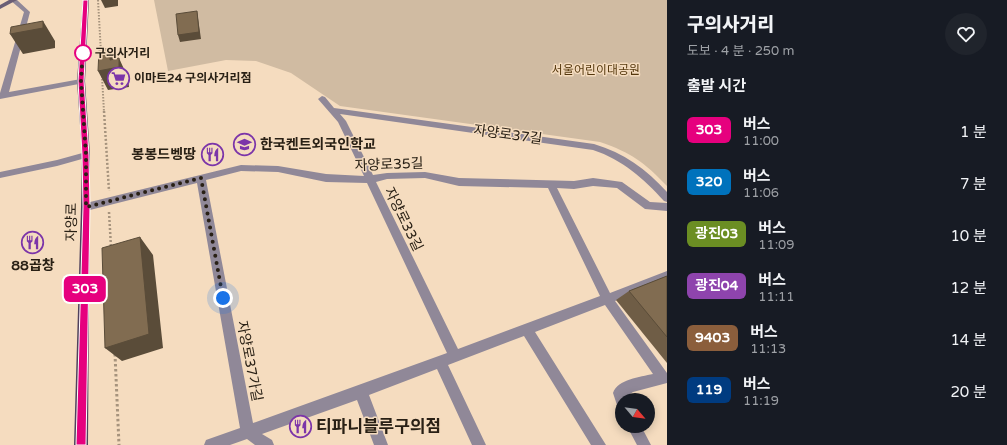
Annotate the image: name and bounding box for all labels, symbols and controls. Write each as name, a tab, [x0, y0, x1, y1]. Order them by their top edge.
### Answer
button: heart	[945, 13, 987, 55]
text: 구의사거리	[687, 14, 774, 36]
text: 도보 · 4 분 · 250 m	[687, 43, 795, 59]
marker: 구의사거리	[74, 44, 92, 62]
place label: 구의사거리	[95, 46, 150, 60]
park label: 서울어린이대공원	[552, 63, 640, 77]
supermarket icon: 이마트24 구의사거리점	[106, 65, 132, 91]
place label: 이마트24 구의사거리점	[134, 71, 252, 85]
text: 출발 시간	[687, 77, 746, 95]
text: 버스	[743, 115, 771, 133]
street label: 자양로37길	[473, 121, 543, 148]
text: 303	[696, 121, 722, 138]
text: 1 분	[960, 123, 987, 141]
school or university icon: 한국켄트외국인학교	[231, 131, 257, 157]
text: 11:00	[743, 133, 779, 149]
place label: 한국켄트외국인학교	[260, 136, 376, 153]
restaurant icon: 봉봉드벵땅	[199, 141, 225, 167]
place label: 봉봉드벵땅	[132, 146, 196, 163]
street label: 자양로35길	[354, 155, 424, 174]
text: 버스	[743, 167, 771, 185]
text: 320	[696, 173, 722, 190]
text: 7 분	[960, 175, 987, 193]
street label: 자양로33길	[381, 184, 426, 254]
text: 11:06	[743, 185, 779, 201]
street label: 자양로	[63, 202, 80, 241]
text: 버스	[758, 219, 786, 237]
text: 광진03	[695, 225, 738, 242]
text: 10 분	[950, 227, 987, 245]
restaurant icon: 88곱창	[20, 230, 46, 256]
text: 11:09	[758, 237, 794, 253]
place label: 88곱창	[11, 257, 55, 274]
text: 버스	[758, 271, 786, 289]
line badge: 303	[62, 276, 108, 302]
text: 광진04	[695, 277, 738, 294]
text: 12 분	[950, 279, 987, 297]
text: 303	[72, 280, 98, 297]
your location	[213, 288, 233, 308]
text: 11:11	[758, 289, 794, 305]
street label: 자양로37가길	[233, 319, 266, 403]
text: 버스	[750, 323, 778, 341]
text: 9403	[695, 329, 730, 346]
text: 14 분	[950, 331, 987, 349]
text: 11:13	[750, 341, 786, 357]
text: 버스	[743, 375, 771, 393]
text: 119	[696, 381, 722, 398]
text: 20 분	[950, 383, 987, 401]
north arrow	[615, 393, 655, 433]
map controls	[615, 393, 655, 433]
text: 11:19	[743, 393, 779, 409]
restaurant icon: 티파니블루구의점	[288, 413, 314, 439]
place label: 티파니블루구의점	[316, 416, 441, 437]

